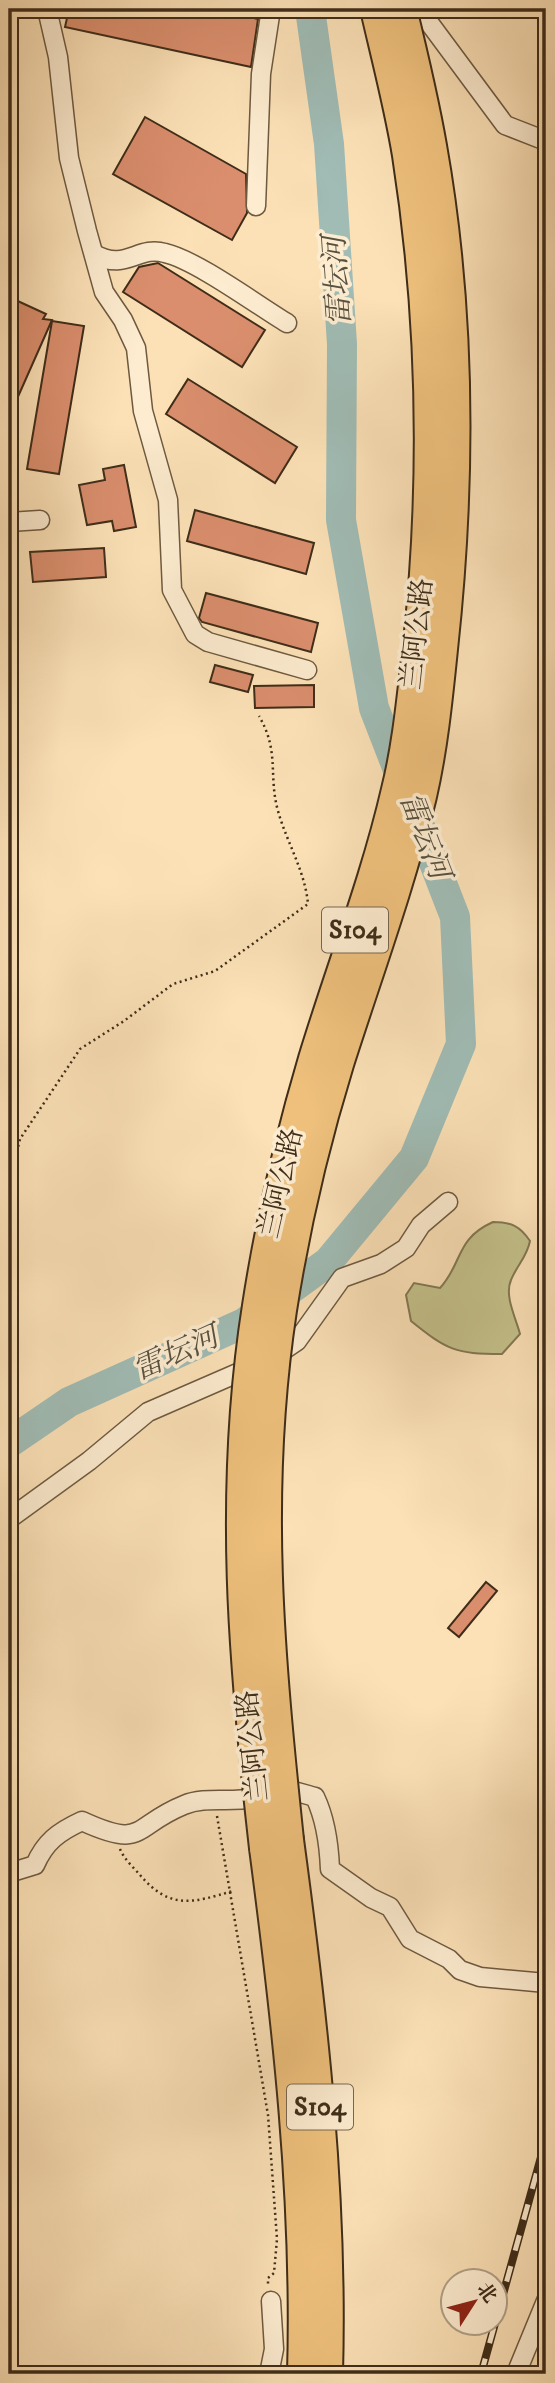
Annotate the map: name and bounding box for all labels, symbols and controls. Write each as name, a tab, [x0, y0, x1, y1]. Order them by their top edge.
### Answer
water label: 雷坛河	[316, 230, 360, 327]
street label: 兰阿公路	[394, 576, 440, 692]
water label: 雷坛河	[391, 787, 459, 889]
road number: S104	[322, 908, 388, 953]
street label: 兰阿公路	[251, 1124, 311, 1242]
water label: 雷坛河	[127, 1317, 229, 1389]
street label: 兰阿公路	[230, 1688, 276, 1804]
road number: S104	[287, 2084, 353, 2130]
north arrow	[440, 2268, 510, 2338]
text: 北	[472, 2278, 501, 2307]

